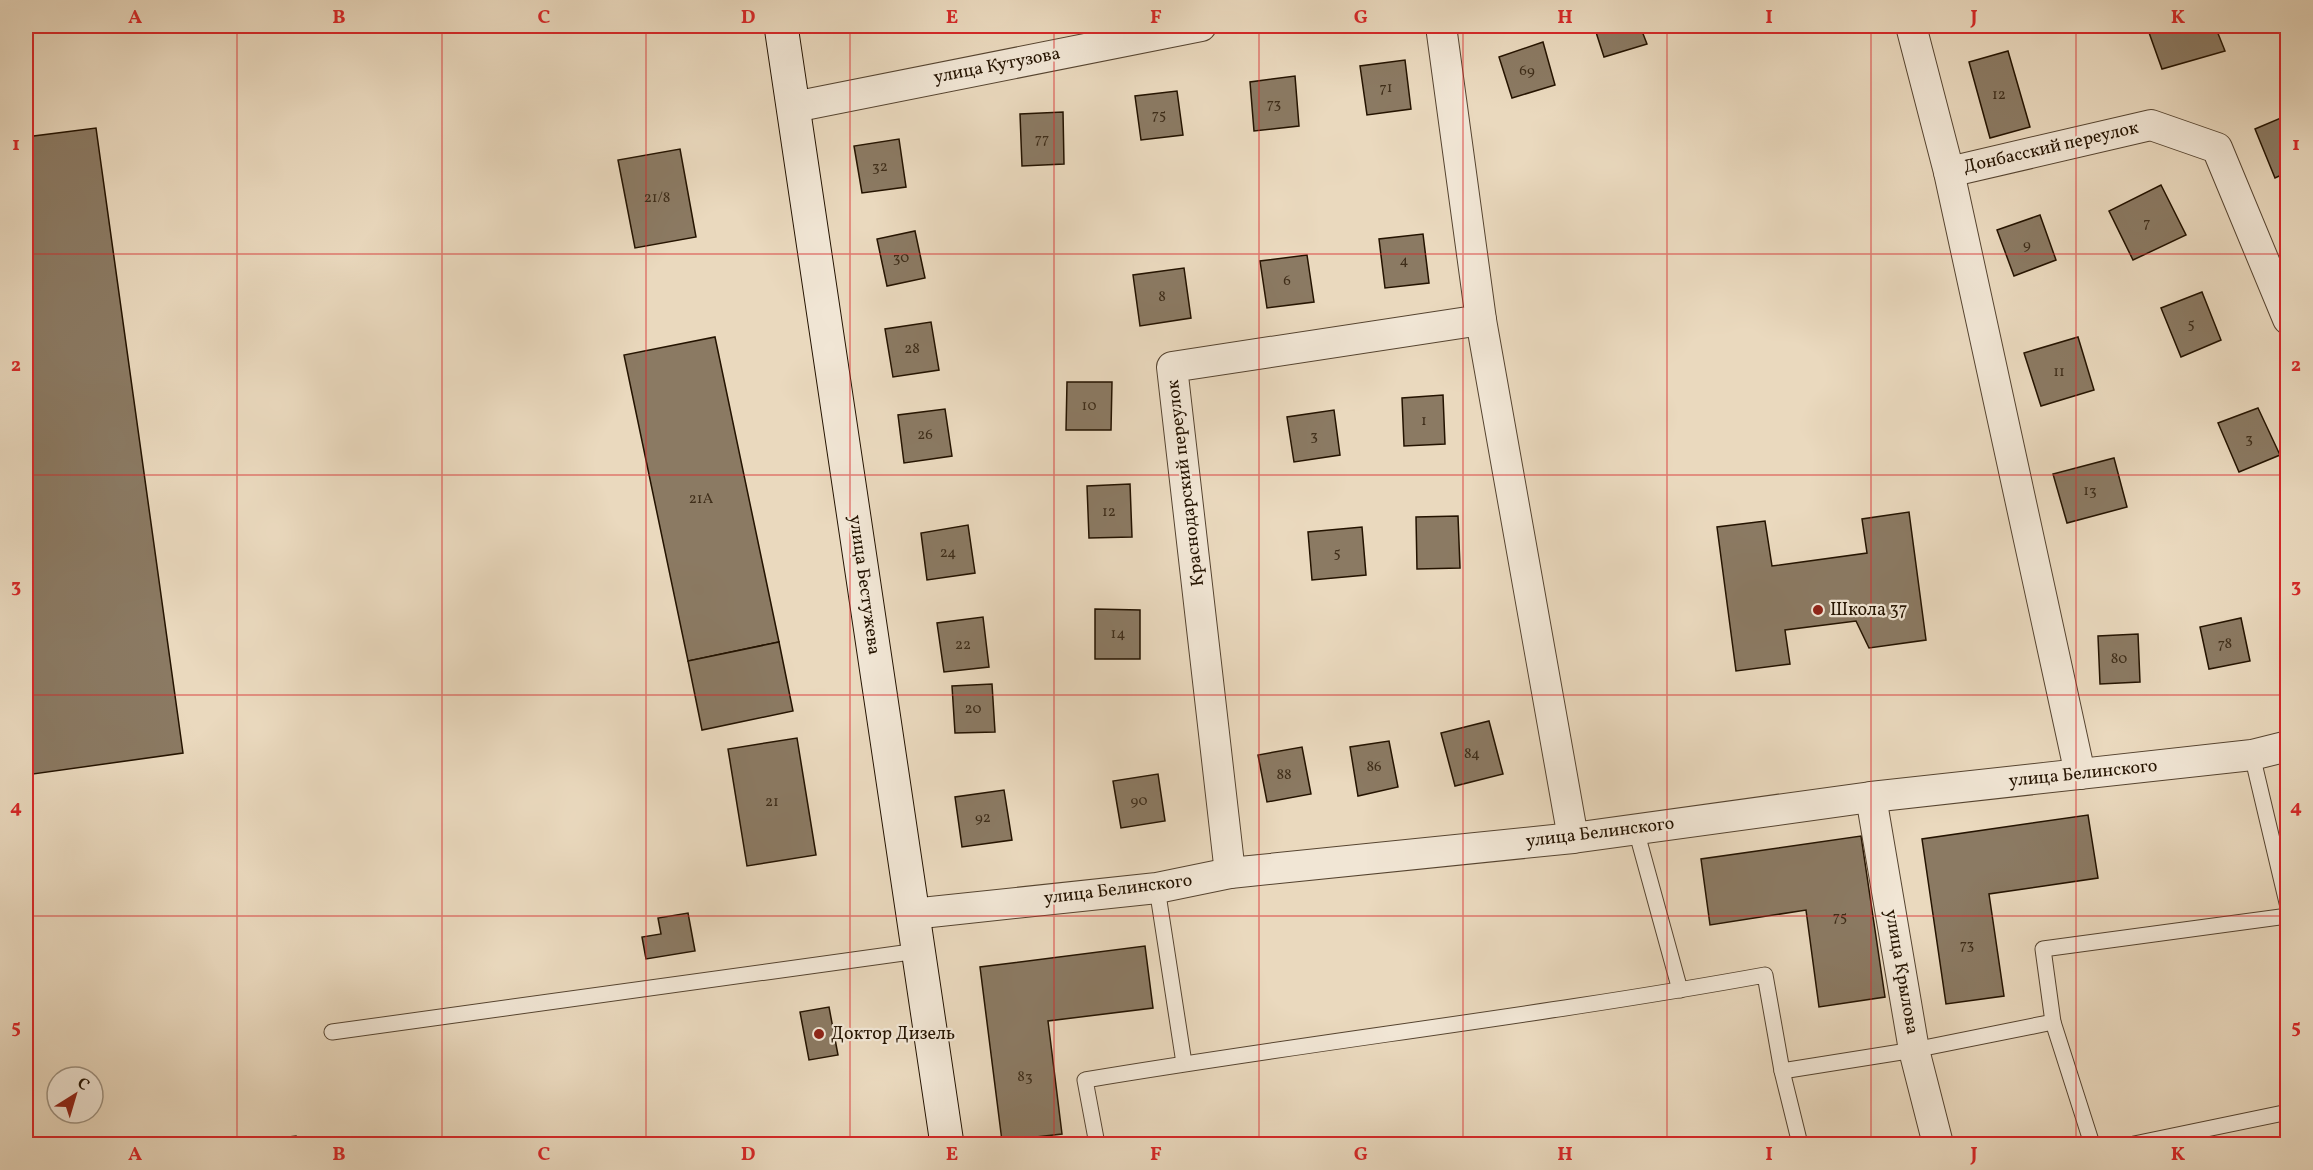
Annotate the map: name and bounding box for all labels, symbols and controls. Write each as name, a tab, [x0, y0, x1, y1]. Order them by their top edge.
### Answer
text: A	[128, 4, 142, 32]
text: B	[332, 4, 346, 32]
text: C	[538, 4, 551, 32]
text: D	[741, 4, 755, 32]
text: E	[946, 4, 958, 32]
text: F	[1150, 4, 1162, 32]
text: G	[1354, 4, 1368, 32]
text: H	[1557, 4, 1573, 32]
text: I	[1765, 4, 1773, 32]
text: J	[1969, 4, 1978, 32]
text: K	[2171, 4, 2186, 32]
street label: улица Кутузова	[931, 41, 1063, 91]
house number: 69	[1519, 61, 1535, 82]
house number: 71	[1379, 78, 1393, 99]
house number: 12	[1992, 85, 2006, 106]
house number: 73	[1267, 94, 1281, 115]
house number: 75	[1152, 105, 1166, 126]
street label: Донбасский переулок	[1961, 116, 2141, 180]
house number: 77	[1035, 129, 1049, 150]
text: 1	[12, 131, 20, 159]
text: 1	[2292, 131, 2300, 159]
house number: 32	[872, 157, 888, 178]
house number: 21/8	[644, 188, 670, 209]
house number: 7	[2143, 213, 2151, 234]
house number: 9	[2023, 235, 2031, 256]
house number: 30	[893, 248, 909, 269]
house number: 4	[1400, 251, 1409, 272]
house number: 6	[1283, 271, 1291, 292]
house number: 8	[1158, 287, 1166, 308]
house number: 5	[2187, 314, 2195, 335]
house number: 28	[904, 339, 920, 360]
text: 2	[11, 352, 21, 380]
text: 2	[2291, 352, 2301, 380]
house number: 11	[2053, 362, 2065, 383]
street label: Краснодарский переулок	[1161, 378, 1211, 588]
house number: 10	[1082, 396, 1096, 417]
house number: 1	[1421, 411, 1427, 432]
house number: 26	[917, 425, 933, 446]
house number: 3	[1310, 426, 1318, 447]
house number: 3	[2245, 429, 2253, 450]
house number: 13	[2083, 481, 2097, 502]
house number: 21А	[689, 489, 714, 510]
house number: 12	[1102, 502, 1116, 523]
street label: улица Бестужева	[842, 514, 886, 657]
house number: 24	[940, 543, 956, 564]
house number: 5	[1333, 543, 1341, 564]
text: 3	[11, 573, 21, 601]
text: 3	[2291, 573, 2301, 601]
place label: Школа 37	[1830, 598, 1907, 623]
marker: Школа 37	[1811, 603, 1825, 617]
house number: 14	[1111, 624, 1125, 645]
house number: 78	[2218, 634, 2232, 655]
house number: 22	[955, 635, 971, 656]
house number: 80	[2111, 649, 2127, 670]
house number: 20	[965, 699, 981, 720]
house number: 84	[1464, 744, 1480, 765]
street label: улица Белинского	[2007, 754, 2159, 794]
house number: 86	[1366, 757, 1382, 778]
house number: 88	[1276, 765, 1292, 786]
house number: 90	[1130, 791, 1148, 812]
house number: 21	[765, 792, 779, 813]
text: 4	[10, 794, 22, 822]
text: 4	[2290, 794, 2302, 822]
house number: 92	[975, 808, 991, 829]
street label: улица Белинского	[1524, 811, 1676, 855]
street label: улица Белинского	[1042, 868, 1194, 912]
house number: 75	[1833, 907, 1847, 928]
street label: улица Крылова	[1878, 908, 1924, 1036]
house number: 73	[1960, 935, 1974, 956]
text: 5	[11, 1014, 21, 1042]
text: 5	[2291, 1014, 2301, 1042]
place label: Доктор Дизель	[831, 1022, 955, 1047]
marker: Доктор Дизель	[812, 1027, 826, 1041]
north arrow	[45, 1065, 105, 1125]
house number: 83	[1017, 1067, 1033, 1088]
text: С	[72, 1073, 94, 1097]
text: A	[128, 1141, 142, 1169]
text: B	[332, 1141, 346, 1169]
text: C	[538, 1141, 551, 1169]
text: D	[741, 1141, 755, 1169]
text: E	[946, 1141, 958, 1169]
text: F	[1150, 1141, 1162, 1169]
text: G	[1354, 1141, 1368, 1169]
text: H	[1557, 1141, 1573, 1169]
text: I	[1765, 1141, 1773, 1169]
text: J	[1969, 1141, 1978, 1169]
text: K	[2171, 1141, 2186, 1169]

